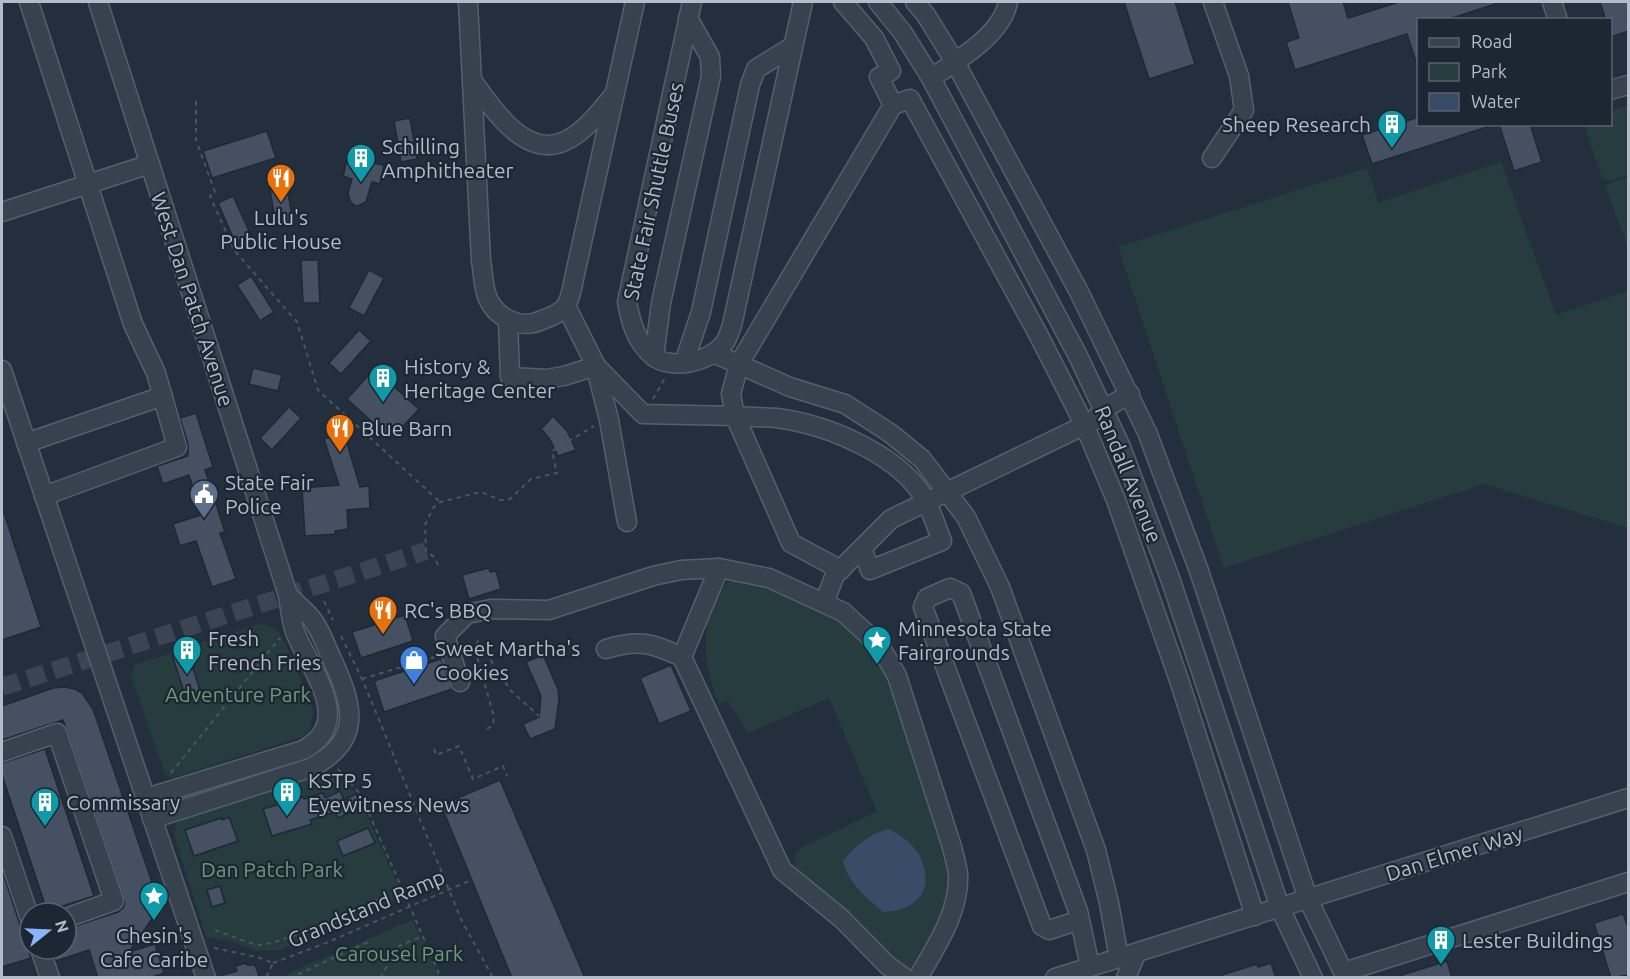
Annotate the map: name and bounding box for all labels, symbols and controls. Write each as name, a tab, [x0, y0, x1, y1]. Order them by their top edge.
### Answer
legend	[1417, 18, 1612, 126]
text: Road	[1471, 31, 1513, 51]
text: Park	[1471, 61, 1507, 81]
street label: State Fair Shuttle Buses	[618, 80, 688, 302]
text: Water	[1471, 91, 1521, 111]
building icon: Sheep Research	[1376, 108, 1408, 150]
place label: Sheep Research	[1222, 112, 1371, 136]
place label: Schilling Amphitheater	[382, 134, 514, 182]
building icon: Schilling Amphitheater	[345, 142, 377, 184]
restaurant icon: Lulu's Public House	[265, 162, 297, 204]
street label: West Dan Patch Avenue	[147, 189, 239, 409]
place label: Lulu's Public House	[220, 205, 342, 253]
place label: History & Heritage Center	[404, 354, 555, 402]
building icon: History & Heritage Center	[367, 362, 399, 404]
street label: Randall Avenue	[1091, 402, 1167, 546]
restaurant icon: Blue Barn	[324, 412, 356, 454]
place label: Blue Barn	[361, 416, 452, 440]
place label: State Fair Police	[225, 470, 314, 518]
public building icon: State Fair Police	[188, 478, 220, 520]
restaurant icon: RC's BBQ	[367, 594, 399, 636]
place label: RC's BBQ	[404, 598, 492, 622]
place label: Minnesota State Fairgrounds	[898, 616, 1052, 664]
place icon: Minnesota State Fairgrounds	[861, 624, 893, 666]
place label: Fresh French Fries	[208, 626, 321, 674]
building icon: Fresh French Fries	[171, 634, 203, 676]
place label: Sweet Martha's Cookies	[435, 636, 580, 684]
shop icon: Sweet Martha's Cookies	[398, 644, 430, 686]
park label: Adventure Park	[165, 682, 311, 706]
place label: KSTP 5 Eyewitness News	[308, 768, 469, 816]
building icon: KSTP 5 Eyewitness News	[271, 776, 303, 818]
building icon: Commissary	[29, 786, 61, 828]
place label: Commissary	[66, 790, 180, 814]
street label: Dan Elmer Way	[1383, 821, 1525, 885]
park label: Dan Patch Park	[201, 857, 343, 881]
street label: Grandstand Ramp	[284, 864, 448, 952]
place icon: Chesin's Cafe Caribe	[138, 880, 170, 922]
north arrow	[18, 901, 78, 961]
text: N	[52, 918, 73, 935]
place label: Chesin's Cafe Caribe	[100, 923, 208, 971]
building icon: Lester Buildings	[1425, 924, 1457, 966]
place label: Lester Buildings	[1462, 928, 1612, 952]
park label: Carousel Park	[335, 941, 464, 965]

